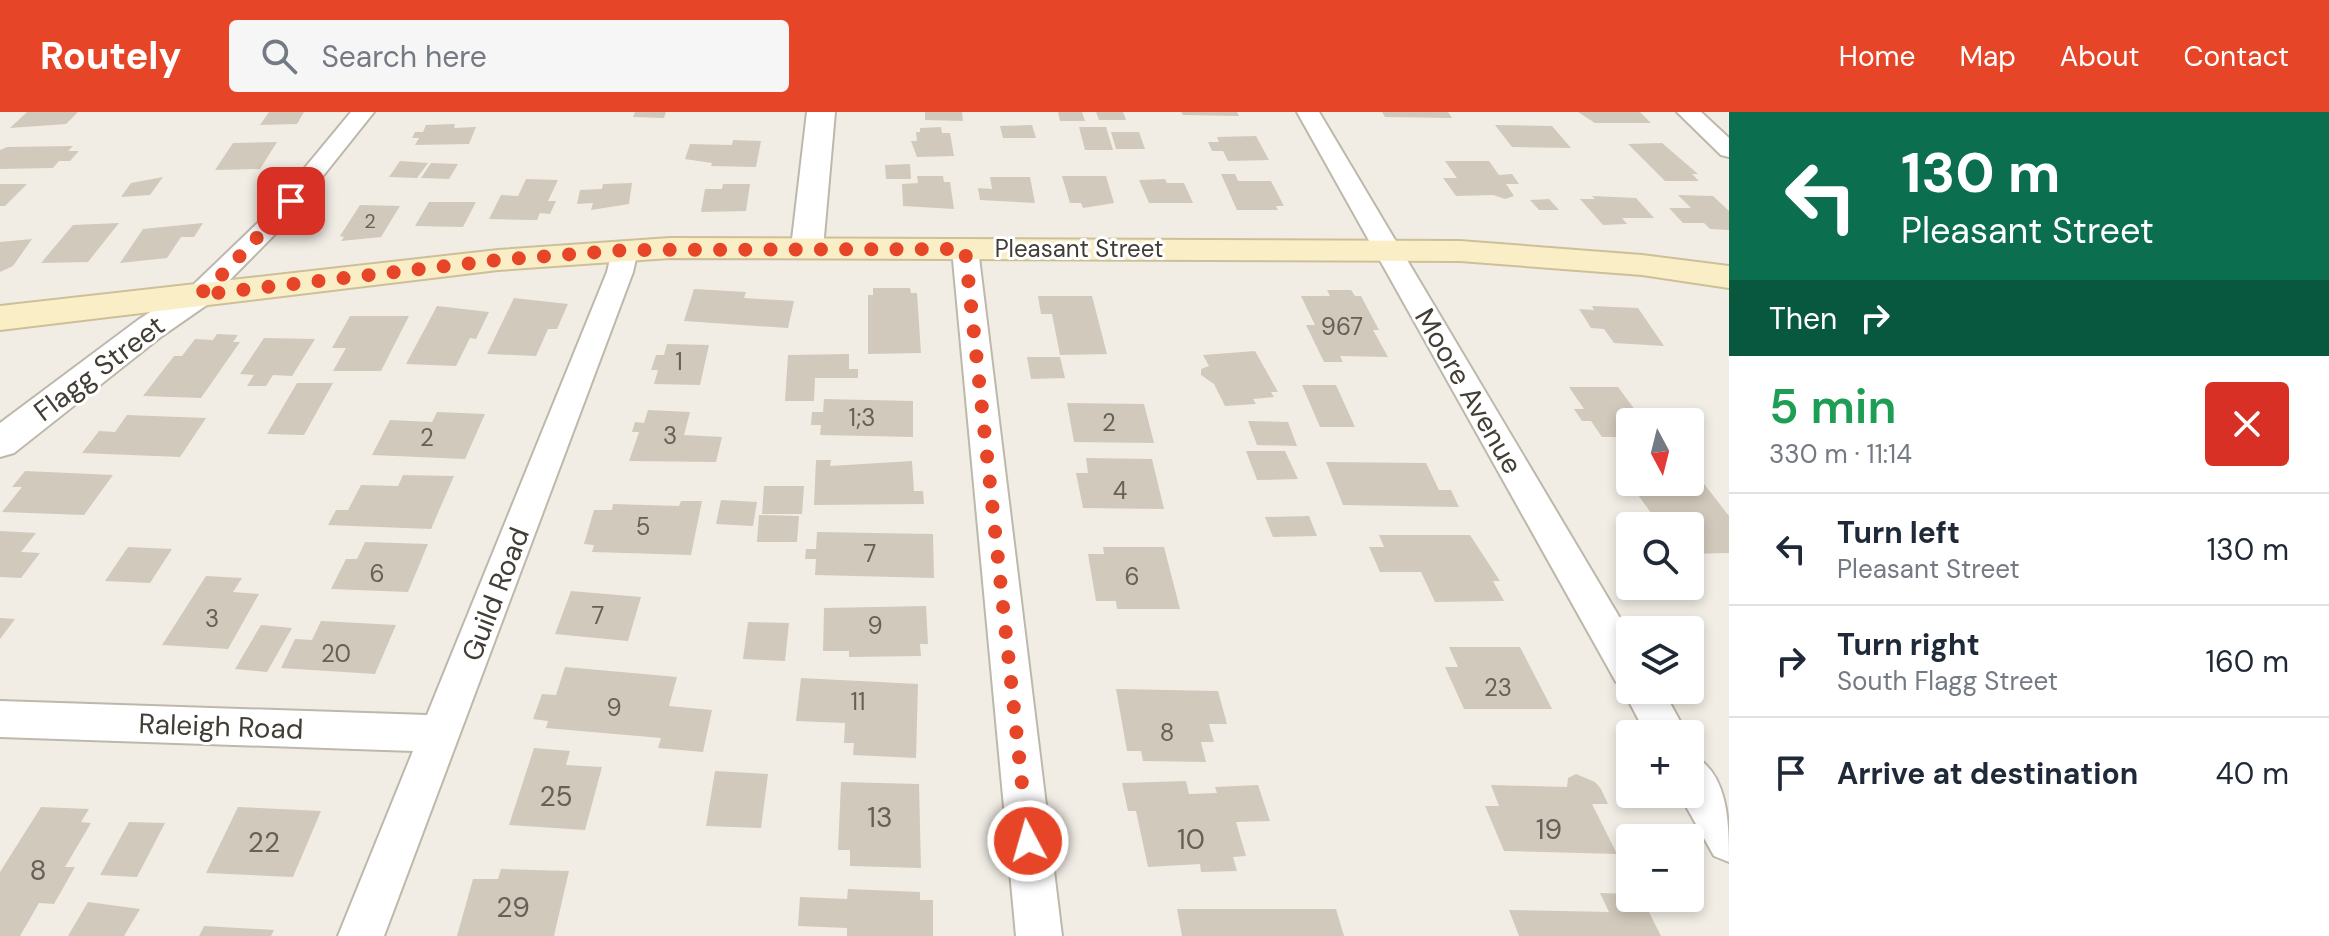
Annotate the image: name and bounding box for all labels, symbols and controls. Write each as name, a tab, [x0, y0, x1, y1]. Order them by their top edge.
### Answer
search box	[229, 20, 789, 92]
text: Routely	[40, 31, 181, 81]
icon: search	[257, 34, 301, 78]
text: Search here	[321, 37, 487, 76]
text: Home	[1839, 38, 1915, 75]
text: Map	[1959, 38, 2016, 75]
text: About	[2060, 38, 2139, 75]
text: Contact	[2183, 38, 2289, 75]
text: 130 m	[1901, 136, 2060, 209]
icon: left	[1769, 144, 1873, 248]
pin	[257, 167, 325, 235]
icon: arrive	[269, 179, 313, 223]
text: Pleasant Street	[1901, 207, 2154, 254]
house number: 2	[364, 208, 376, 234]
street label: Pleasant Street	[995, 233, 1163, 264]
icon: right	[1853, 296, 1897, 340]
text: Then	[1769, 299, 1837, 338]
street label: Moore Avenue	[1406, 302, 1531, 481]
street label: Flagg Street	[26, 307, 172, 430]
house number: 967	[1321, 311, 1363, 342]
house number: 1	[675, 346, 683, 377]
text: 5 min	[1769, 375, 1897, 438]
button: close	[2205, 382, 2289, 466]
house number: 1;3	[848, 402, 876, 433]
house number: 2	[1102, 407, 1116, 438]
north arrow	[1616, 408, 1704, 496]
map controls	[1616, 408, 1704, 912]
house number: 3	[663, 420, 677, 451]
house number: 2	[420, 422, 434, 453]
text: 330 m · 11:14	[1769, 437, 1912, 471]
house number: 4	[1113, 475, 1127, 506]
house number: 5	[636, 511, 650, 542]
button: search	[1616, 512, 1704, 600]
text: Turn left	[1837, 513, 1960, 552]
street label: Guild Road	[453, 522, 538, 666]
icon: left	[1769, 527, 1813, 571]
text: 130 m	[2207, 530, 2289, 569]
house number: 7	[864, 538, 876, 569]
text: Pleasant Street	[1837, 552, 2020, 586]
house number: 6	[369, 558, 385, 589]
house number: 6	[1124, 561, 1140, 592]
house number: 7	[592, 600, 604, 631]
house number: 3	[205, 603, 219, 634]
house number: 9	[867, 610, 883, 641]
button: layers	[1616, 616, 1704, 704]
text: Turn right	[1837, 625, 1980, 664]
house number: 20	[321, 638, 351, 669]
icon: right	[1769, 639, 1813, 683]
text: 160 m	[2206, 642, 2289, 681]
text: South Flagg Street	[1837, 664, 2058, 698]
house number: 23	[1484, 672, 1512, 703]
house number: 11	[851, 686, 865, 717]
house number: 9	[606, 692, 622, 723]
street label: Raleigh Road	[138, 705, 304, 748]
house number: 8	[1160, 717, 1174, 748]
button: +	[1616, 720, 1704, 808]
icon: arrive	[1769, 751, 1813, 795]
text: Arrive at destination	[1837, 754, 2138, 793]
text: 40 m	[2216, 754, 2289, 793]
house number: 25	[539, 778, 573, 815]
house number: 13	[867, 799, 893, 836]
position arrow	[986, 799, 1070, 883]
house number: 19	[1536, 811, 1562, 848]
house number: 10	[1177, 821, 1205, 858]
house number: 22	[248, 824, 280, 861]
button: −	[1616, 824, 1704, 912]
house number: 8	[29, 852, 47, 889]
house number: 29	[496, 889, 530, 926]

